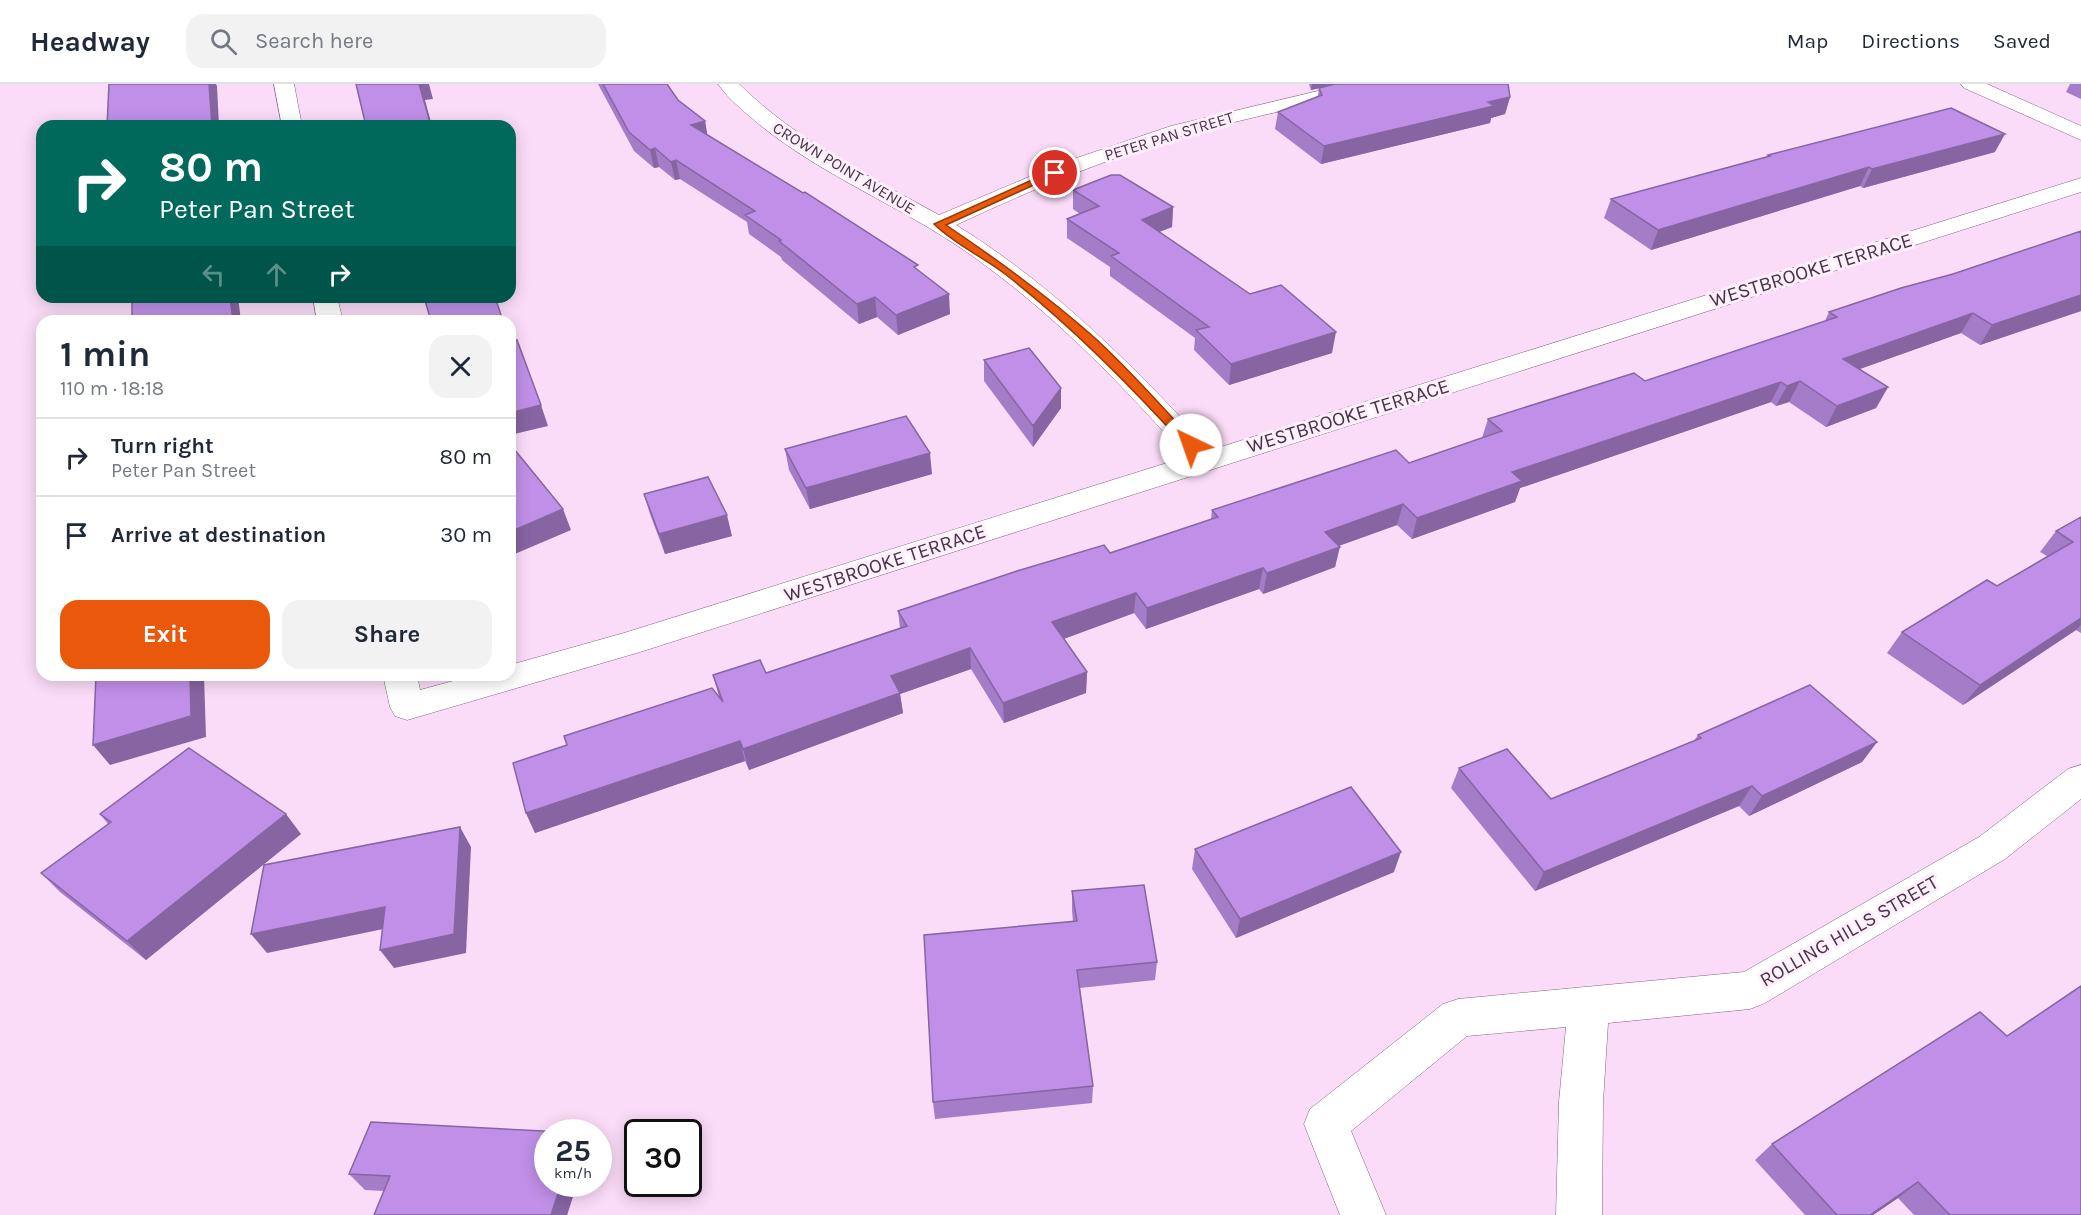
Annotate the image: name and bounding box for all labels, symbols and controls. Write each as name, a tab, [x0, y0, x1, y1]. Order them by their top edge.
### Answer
search box	[186, 14, 606, 68]
text: Headway	[30, 25, 150, 58]
icon: search	[207, 25, 240, 58]
text: Search here	[255, 28, 373, 54]
text: Map	[1787, 29, 1828, 53]
text: Directions	[1861, 29, 1960, 53]
text: Saved	[1993, 29, 2051, 53]
street label: PETER PAN STREET	[1102, 107, 1236, 165]
street label: CROWN POINT AVENUE	[769, 118, 919, 218]
text: 80 m	[159, 142, 263, 192]
icon: right	[60, 144, 138, 222]
pin	[1029, 147, 1080, 198]
icon: arrive	[1038, 156, 1071, 189]
text: Peter Pan Street	[159, 193, 355, 225]
street label: WESTBROOKE TERRACE	[1707, 228, 1915, 312]
icon: left	[197, 258, 230, 291]
icon: ahead	[260, 258, 293, 291]
icon: right	[323, 258, 356, 291]
text: 1 min	[60, 333, 150, 375]
button: close	[429, 335, 492, 398]
street label: WESTBROOKE TERRACE	[1244, 374, 1452, 458]
text: 110 m · 18:18	[60, 377, 164, 400]
position arrow	[1159, 413, 1223, 477]
text: Turn right	[111, 433, 214, 459]
icon: right	[60, 441, 93, 474]
text: 80 m	[440, 444, 492, 470]
text: Peter Pan Street	[111, 459, 256, 482]
icon: arrive	[60, 519, 93, 552]
street label: WESTBROOKE TERRACE	[781, 520, 989, 606]
text: Arrive at destination	[111, 522, 326, 548]
text: 30 m	[440, 522, 492, 548]
button: Exit	[60, 600, 270, 669]
button: Share	[282, 600, 492, 669]
street label: ROLLING HILLS STREET	[1756, 871, 1942, 991]
speed limit sign: 30	[624, 1119, 702, 1197]
text: 25	[555, 1133, 591, 1169]
text: km/h	[554, 1164, 592, 1182]

